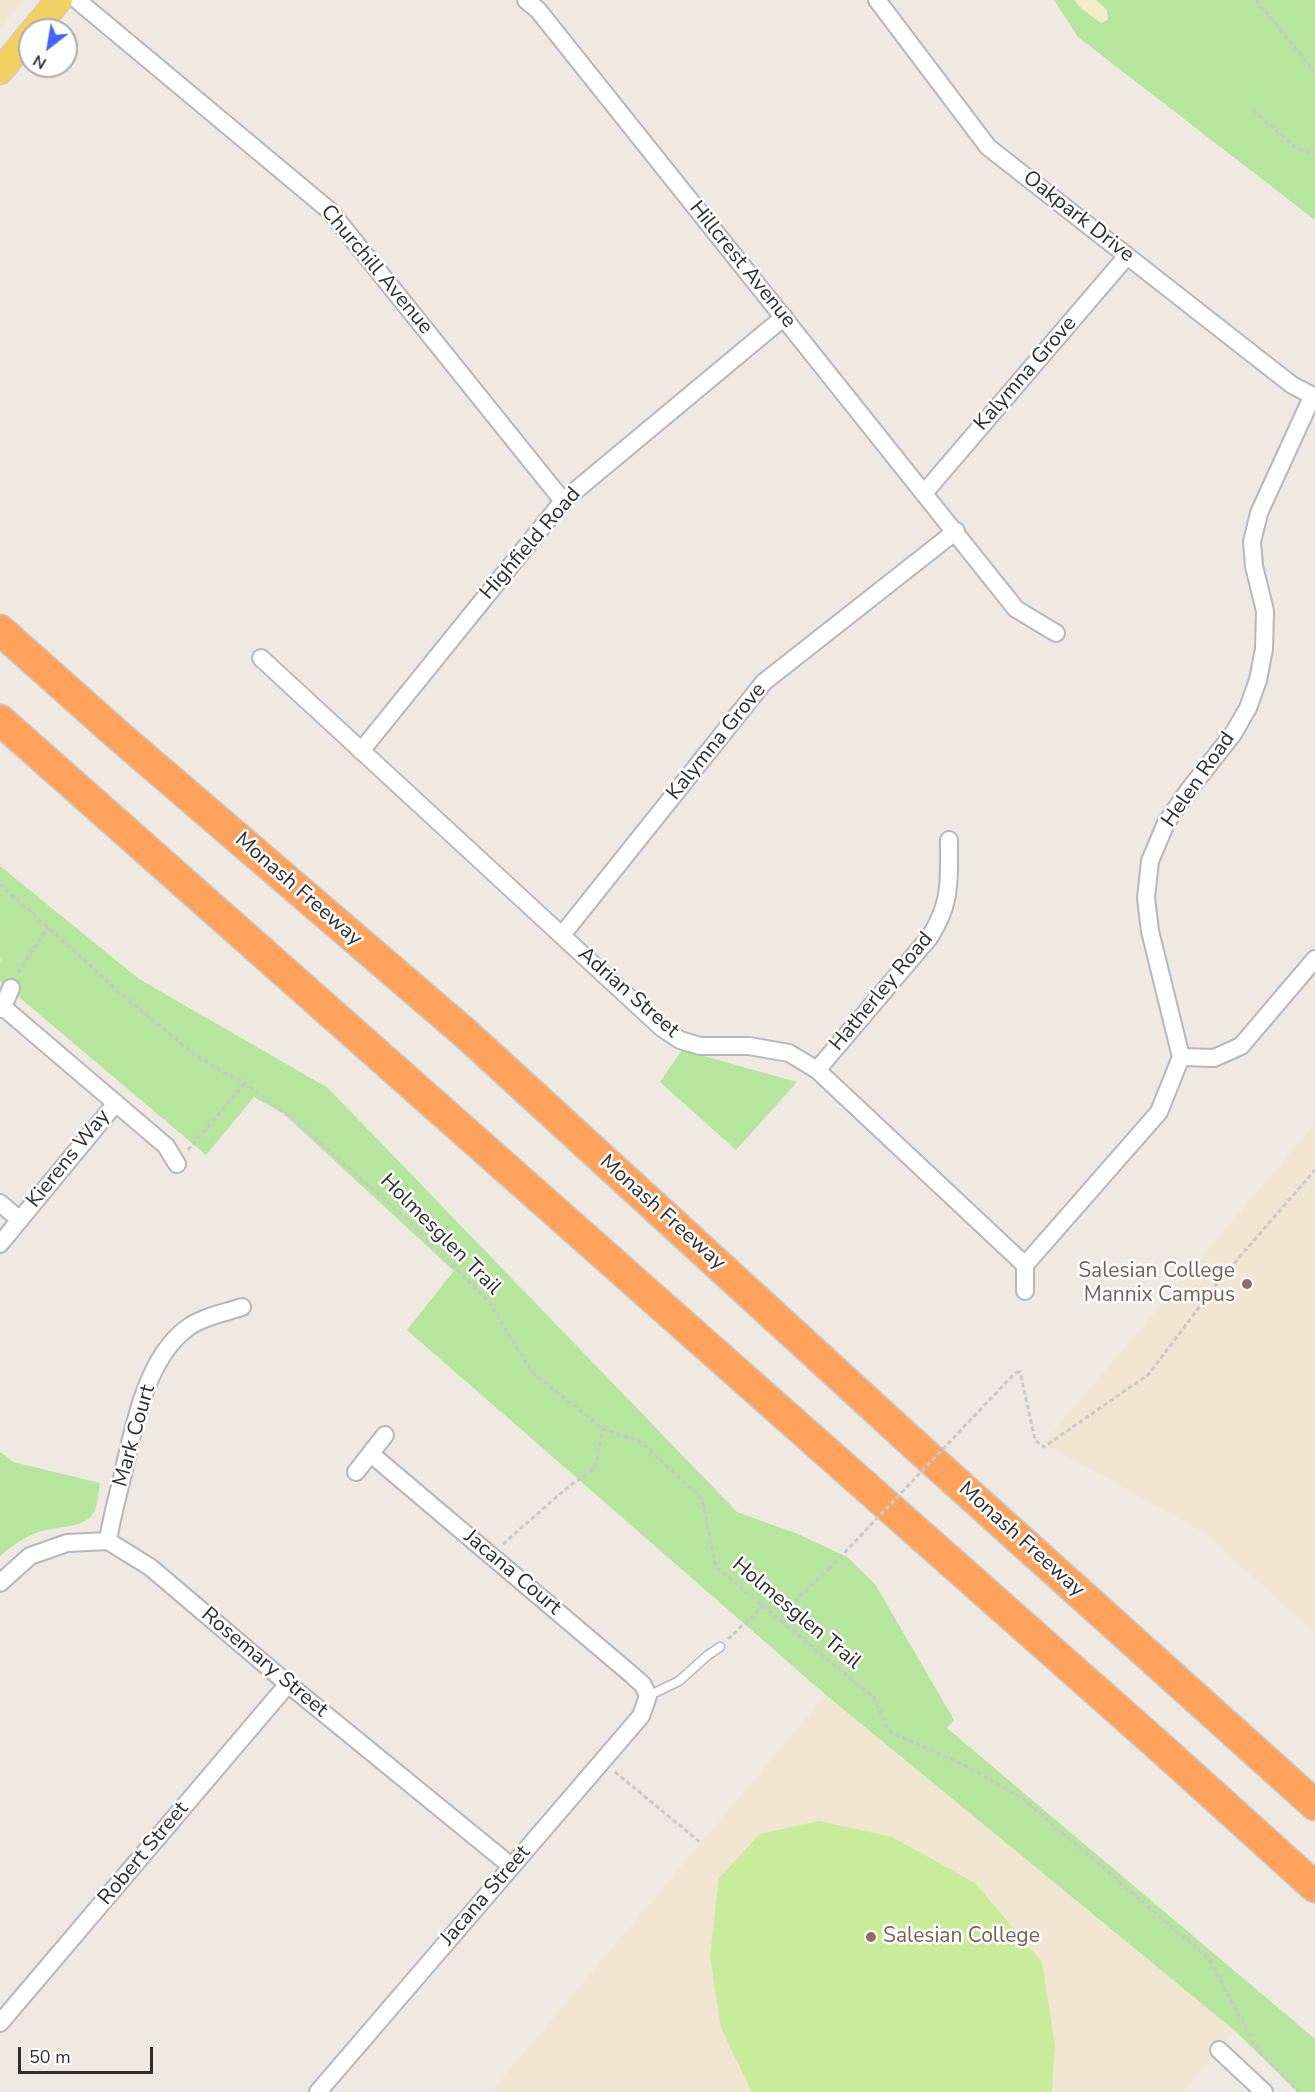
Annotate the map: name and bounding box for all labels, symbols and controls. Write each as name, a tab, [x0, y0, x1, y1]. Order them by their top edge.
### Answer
north arrow	[18, 18, 78, 78]
text: N	[29, 49, 51, 74]
street label: Oakpark Drive	[1017, 166, 1139, 268]
street label: Hillcrest Avenue	[683, 197, 801, 333]
street label: Churchill Avenue	[315, 200, 437, 340]
street label: Kalymna Grove	[969, 312, 1083, 436]
street label: Highfield Road	[475, 483, 587, 605]
street label: Kalymna Grove	[662, 678, 772, 806]
street label: Helen Road	[1157, 727, 1241, 833]
street label: Monash Freeway	[229, 828, 367, 952]
street label: Hatherley Road	[825, 927, 939, 1057]
street label: Adrian Street	[572, 942, 684, 1044]
street label: Kierens Way	[22, 1105, 116, 1213]
street label: Monash Freeway	[594, 1150, 730, 1276]
street label: Holmesglen Trail	[374, 1169, 506, 1301]
place label: Salesian College Mannix Campus	[1078, 1259, 1235, 1309]
marker: Salesian College Mannix Campus	[1240, 1277, 1254, 1291]
street label: Mark Court	[108, 1382, 162, 1490]
street label: Monash Freeway	[953, 1477, 1089, 1603]
street label: Jacana Court	[458, 1525, 566, 1621]
street label: Holmesglen Trail	[726, 1553, 866, 1675]
street label: Rosemary Street	[196, 1603, 332, 1723]
street label: Robert Street	[94, 1797, 194, 1911]
street label: Jacana Street	[436, 1841, 536, 1951]
place label: Salesian College	[883, 1924, 1040, 1950]
marker: Salesian College	[864, 1930, 878, 1944]
scale bar	[21, 2035, 156, 2073]
text: 50 m	[29, 2045, 71, 2069]

